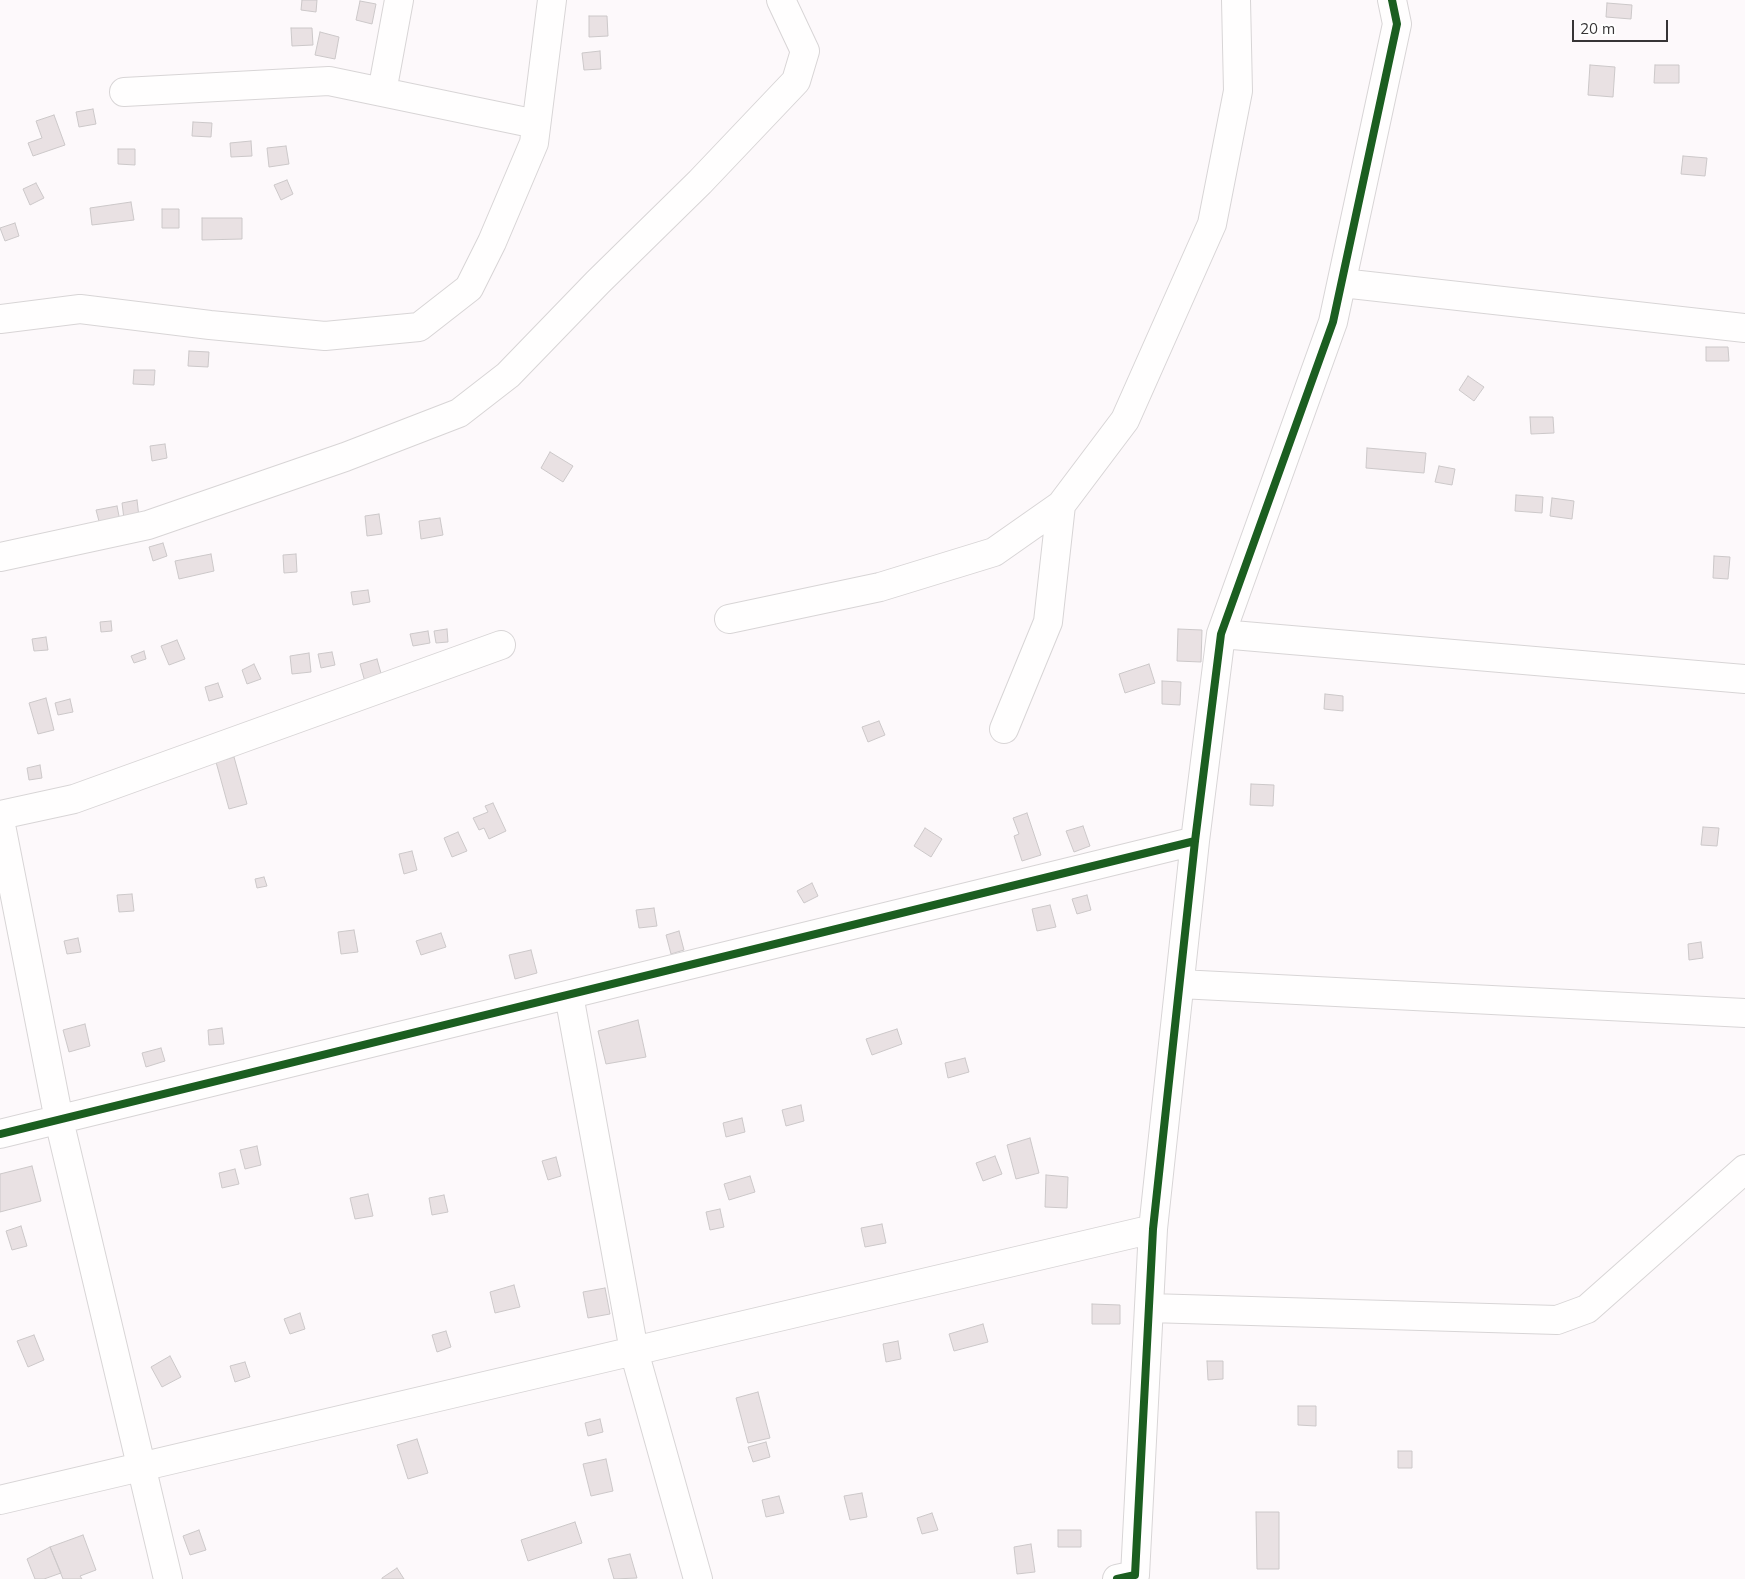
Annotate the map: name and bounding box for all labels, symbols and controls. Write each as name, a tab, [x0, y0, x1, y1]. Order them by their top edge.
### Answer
scale bar	[1575, 10, 1671, 42]
text: 20 m	[1580, 19, 1615, 38]

